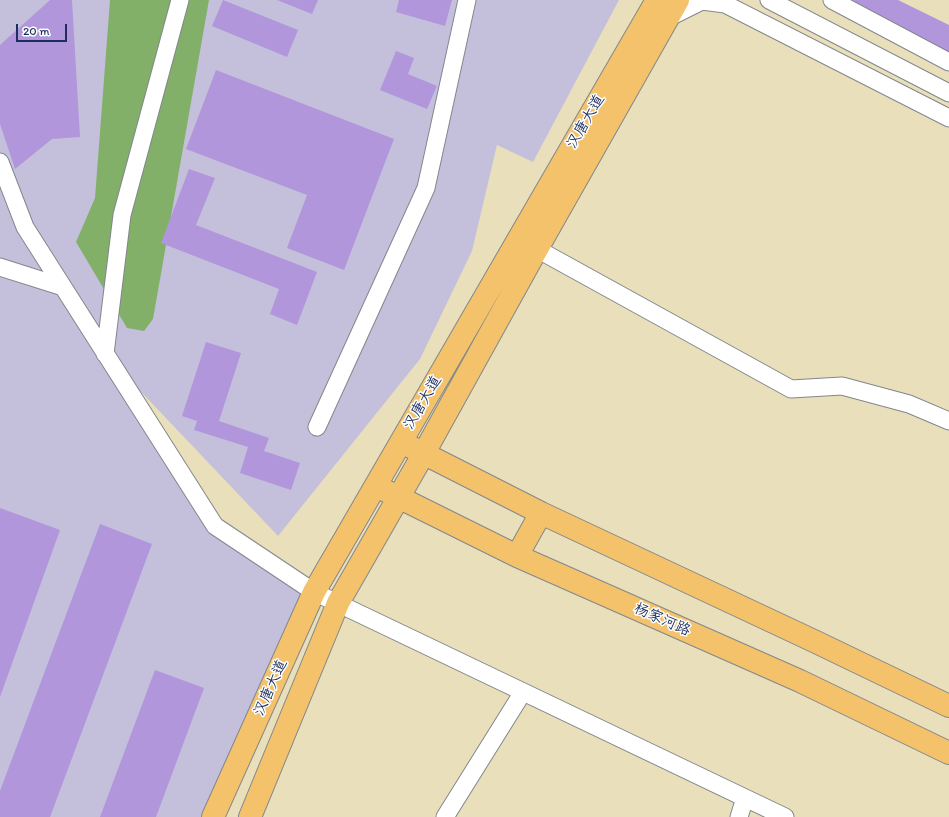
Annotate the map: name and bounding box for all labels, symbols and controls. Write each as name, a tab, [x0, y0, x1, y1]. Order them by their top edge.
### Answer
scale bar	[18, 16, 69, 42]
text: 20 m	[23, 24, 50, 38]
street label: 汉唐大道	[563, 92, 609, 152]
street label: 汉唐大道	[400, 373, 446, 433]
street label: 杨家河路	[631, 600, 693, 640]
street label: 汉唐大道	[251, 657, 291, 719]

